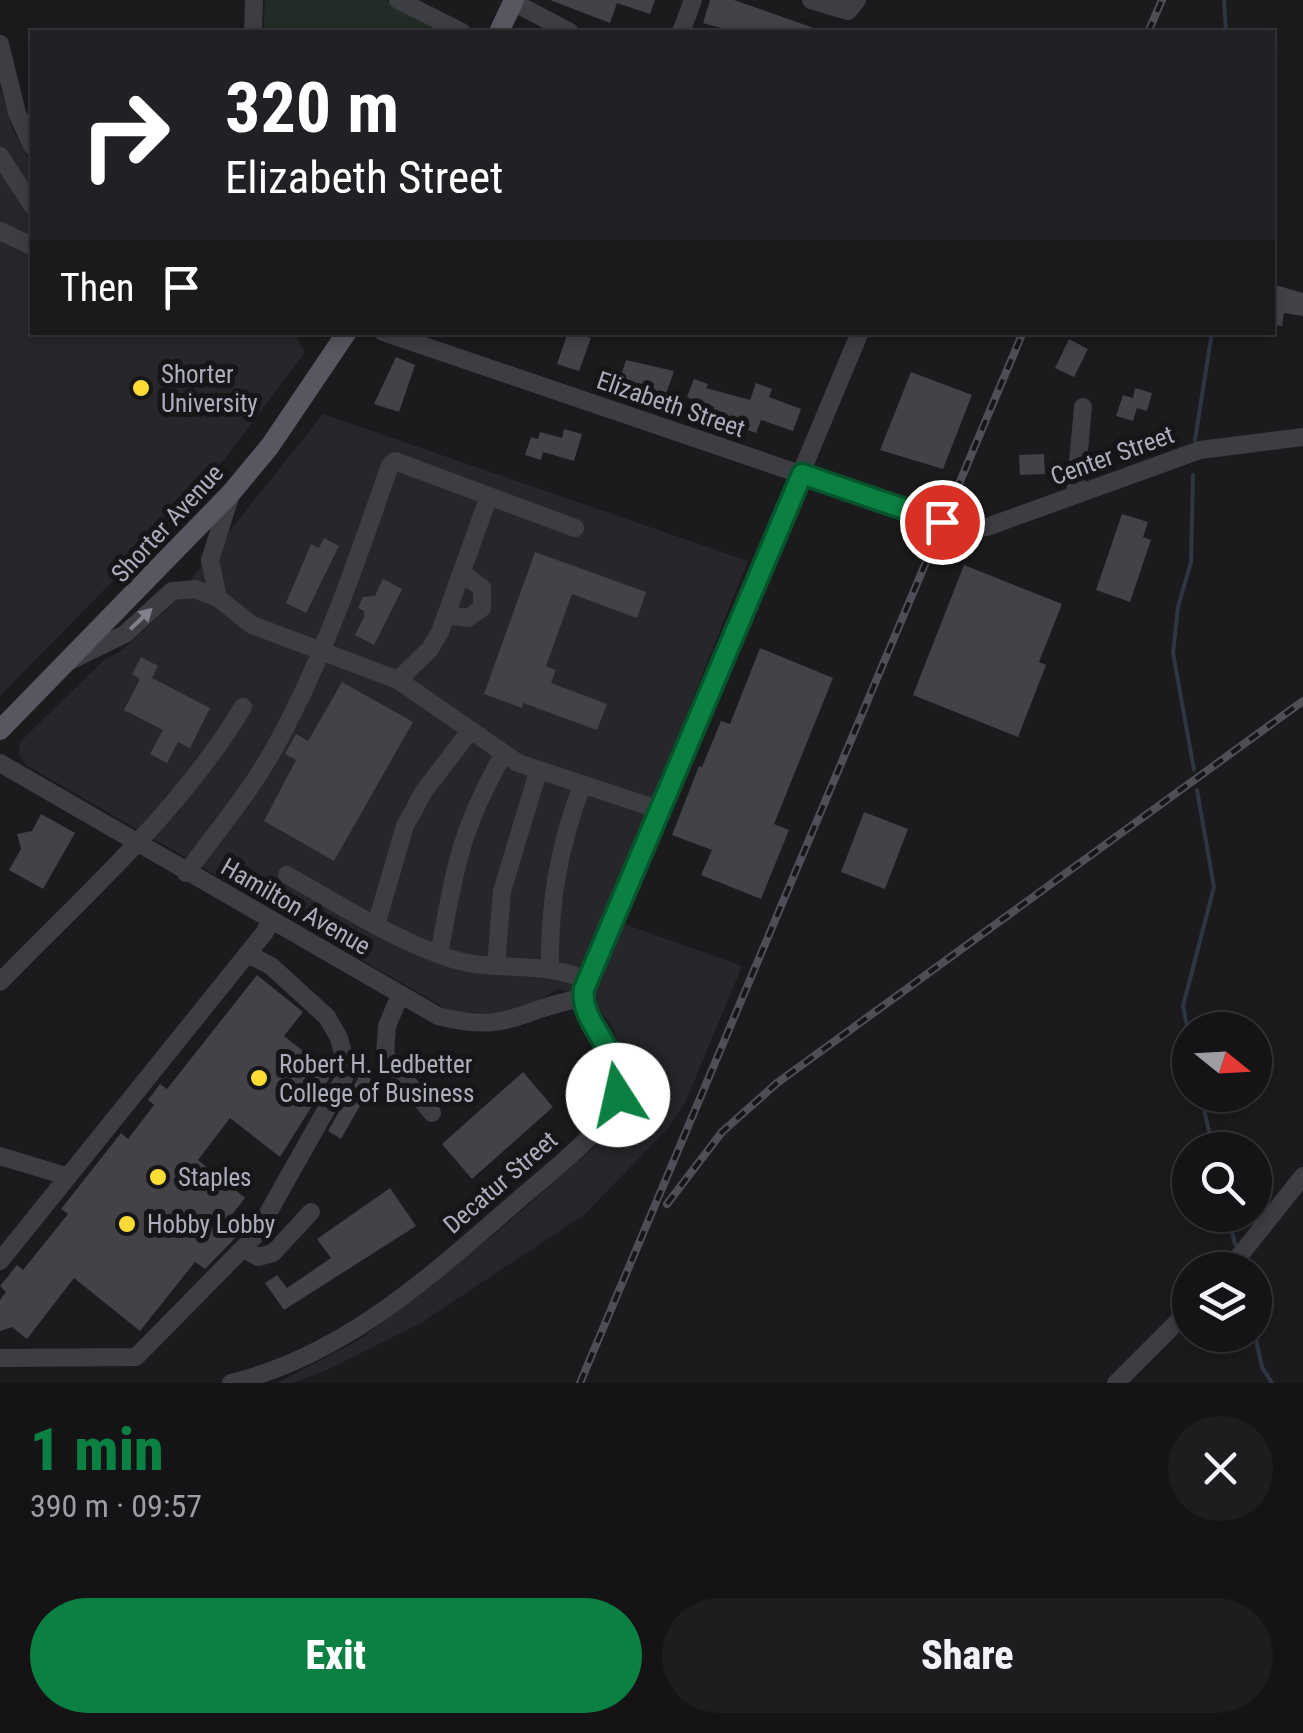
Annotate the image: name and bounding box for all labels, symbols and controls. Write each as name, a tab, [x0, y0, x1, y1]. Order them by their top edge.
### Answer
text: 320 m	[225, 67, 399, 149]
icon: right	[60, 70, 190, 200]
text: Elizabeth Street	[225, 151, 503, 204]
icon: arrive	[154, 260, 209, 315]
text: Then	[60, 266, 134, 310]
place label: Shorter University	[161, 360, 258, 418]
street label: Elizabeth Street	[593, 366, 749, 443]
marker: Shorter University	[130, 377, 152, 399]
street label: Center Street	[1047, 420, 1178, 491]
street label: Shorter Avenue	[106, 459, 229, 588]
pin	[900, 480, 985, 565]
icon: arrive	[915, 495, 970, 550]
one-way arrow	[129, 608, 153, 631]
street label: Hamilton Avenue	[216, 852, 375, 961]
north arrow	[1172, 1012, 1272, 1112]
map controls	[1172, 1012, 1272, 1352]
position arrow	[566, 1043, 670, 1147]
place label: Robert H. Ledbetter College of Business	[279, 1050, 474, 1108]
marker: Robert H. Ledbetter College of Business	[248, 1067, 270, 1089]
street label: Decatur Street	[438, 1125, 563, 1240]
button: search	[1172, 1132, 1272, 1232]
place label: Staples	[178, 1163, 252, 1192]
marker: Staples	[147, 1166, 169, 1188]
place label: Hobby Lobby	[147, 1210, 275, 1239]
marker: Hobby Lobby	[116, 1213, 138, 1235]
button: layers	[1172, 1252, 1272, 1352]
text: 1 min	[30, 1414, 164, 1485]
button: close	[1168, 1416, 1273, 1521]
text: 390 m · 09:57	[30, 1487, 202, 1525]
button: Exit	[30, 1598, 642, 1713]
button: Share	[662, 1598, 1273, 1713]

